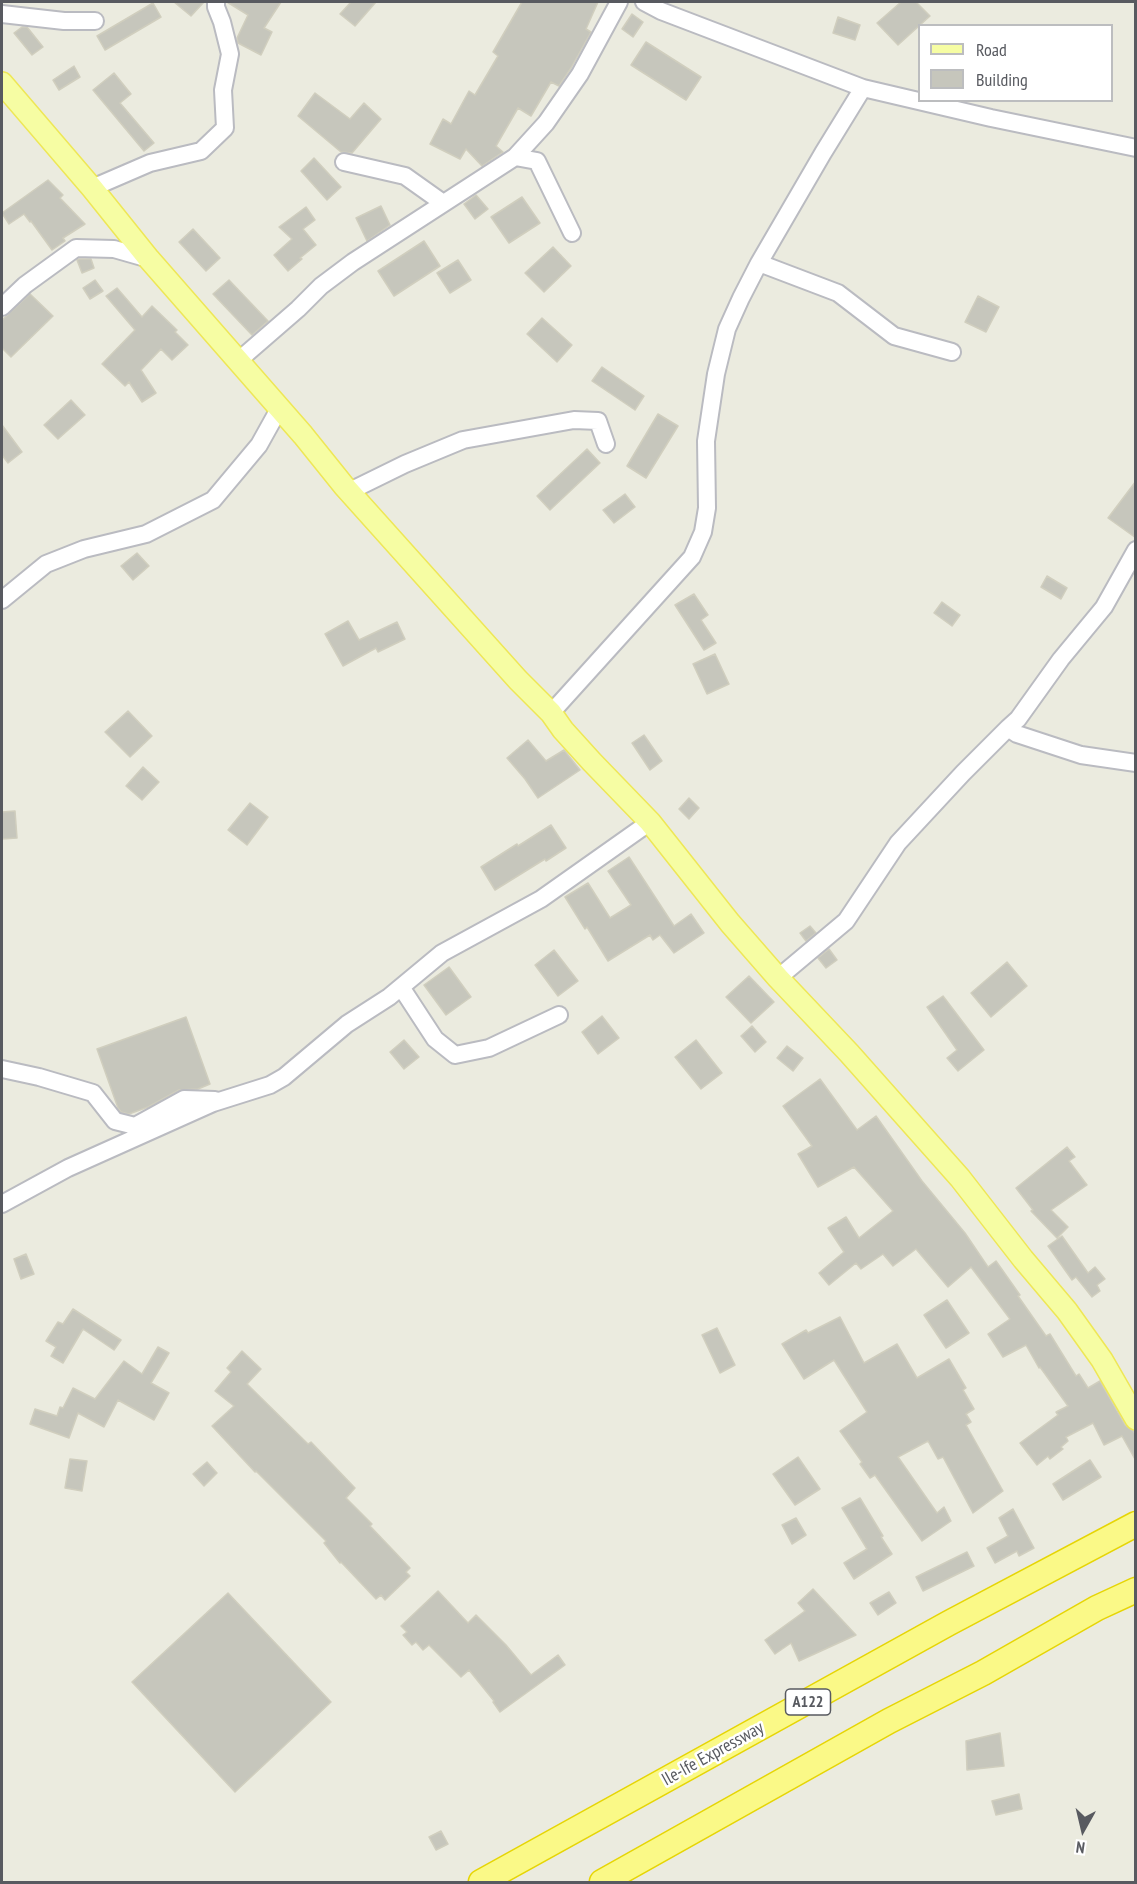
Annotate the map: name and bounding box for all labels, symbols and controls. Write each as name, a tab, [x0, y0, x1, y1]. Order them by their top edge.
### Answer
legend	[918, 24, 1113, 102]
text: Road	[976, 38, 1007, 61]
text: Building	[976, 68, 1028, 91]
road number: A122	[786, 1689, 830, 1715]
street label: Ile-Ife Expressway	[658, 1717, 768, 1791]
north arrow	[1053, 1800, 1113, 1860]
text: N	[1075, 1837, 1086, 1858]

